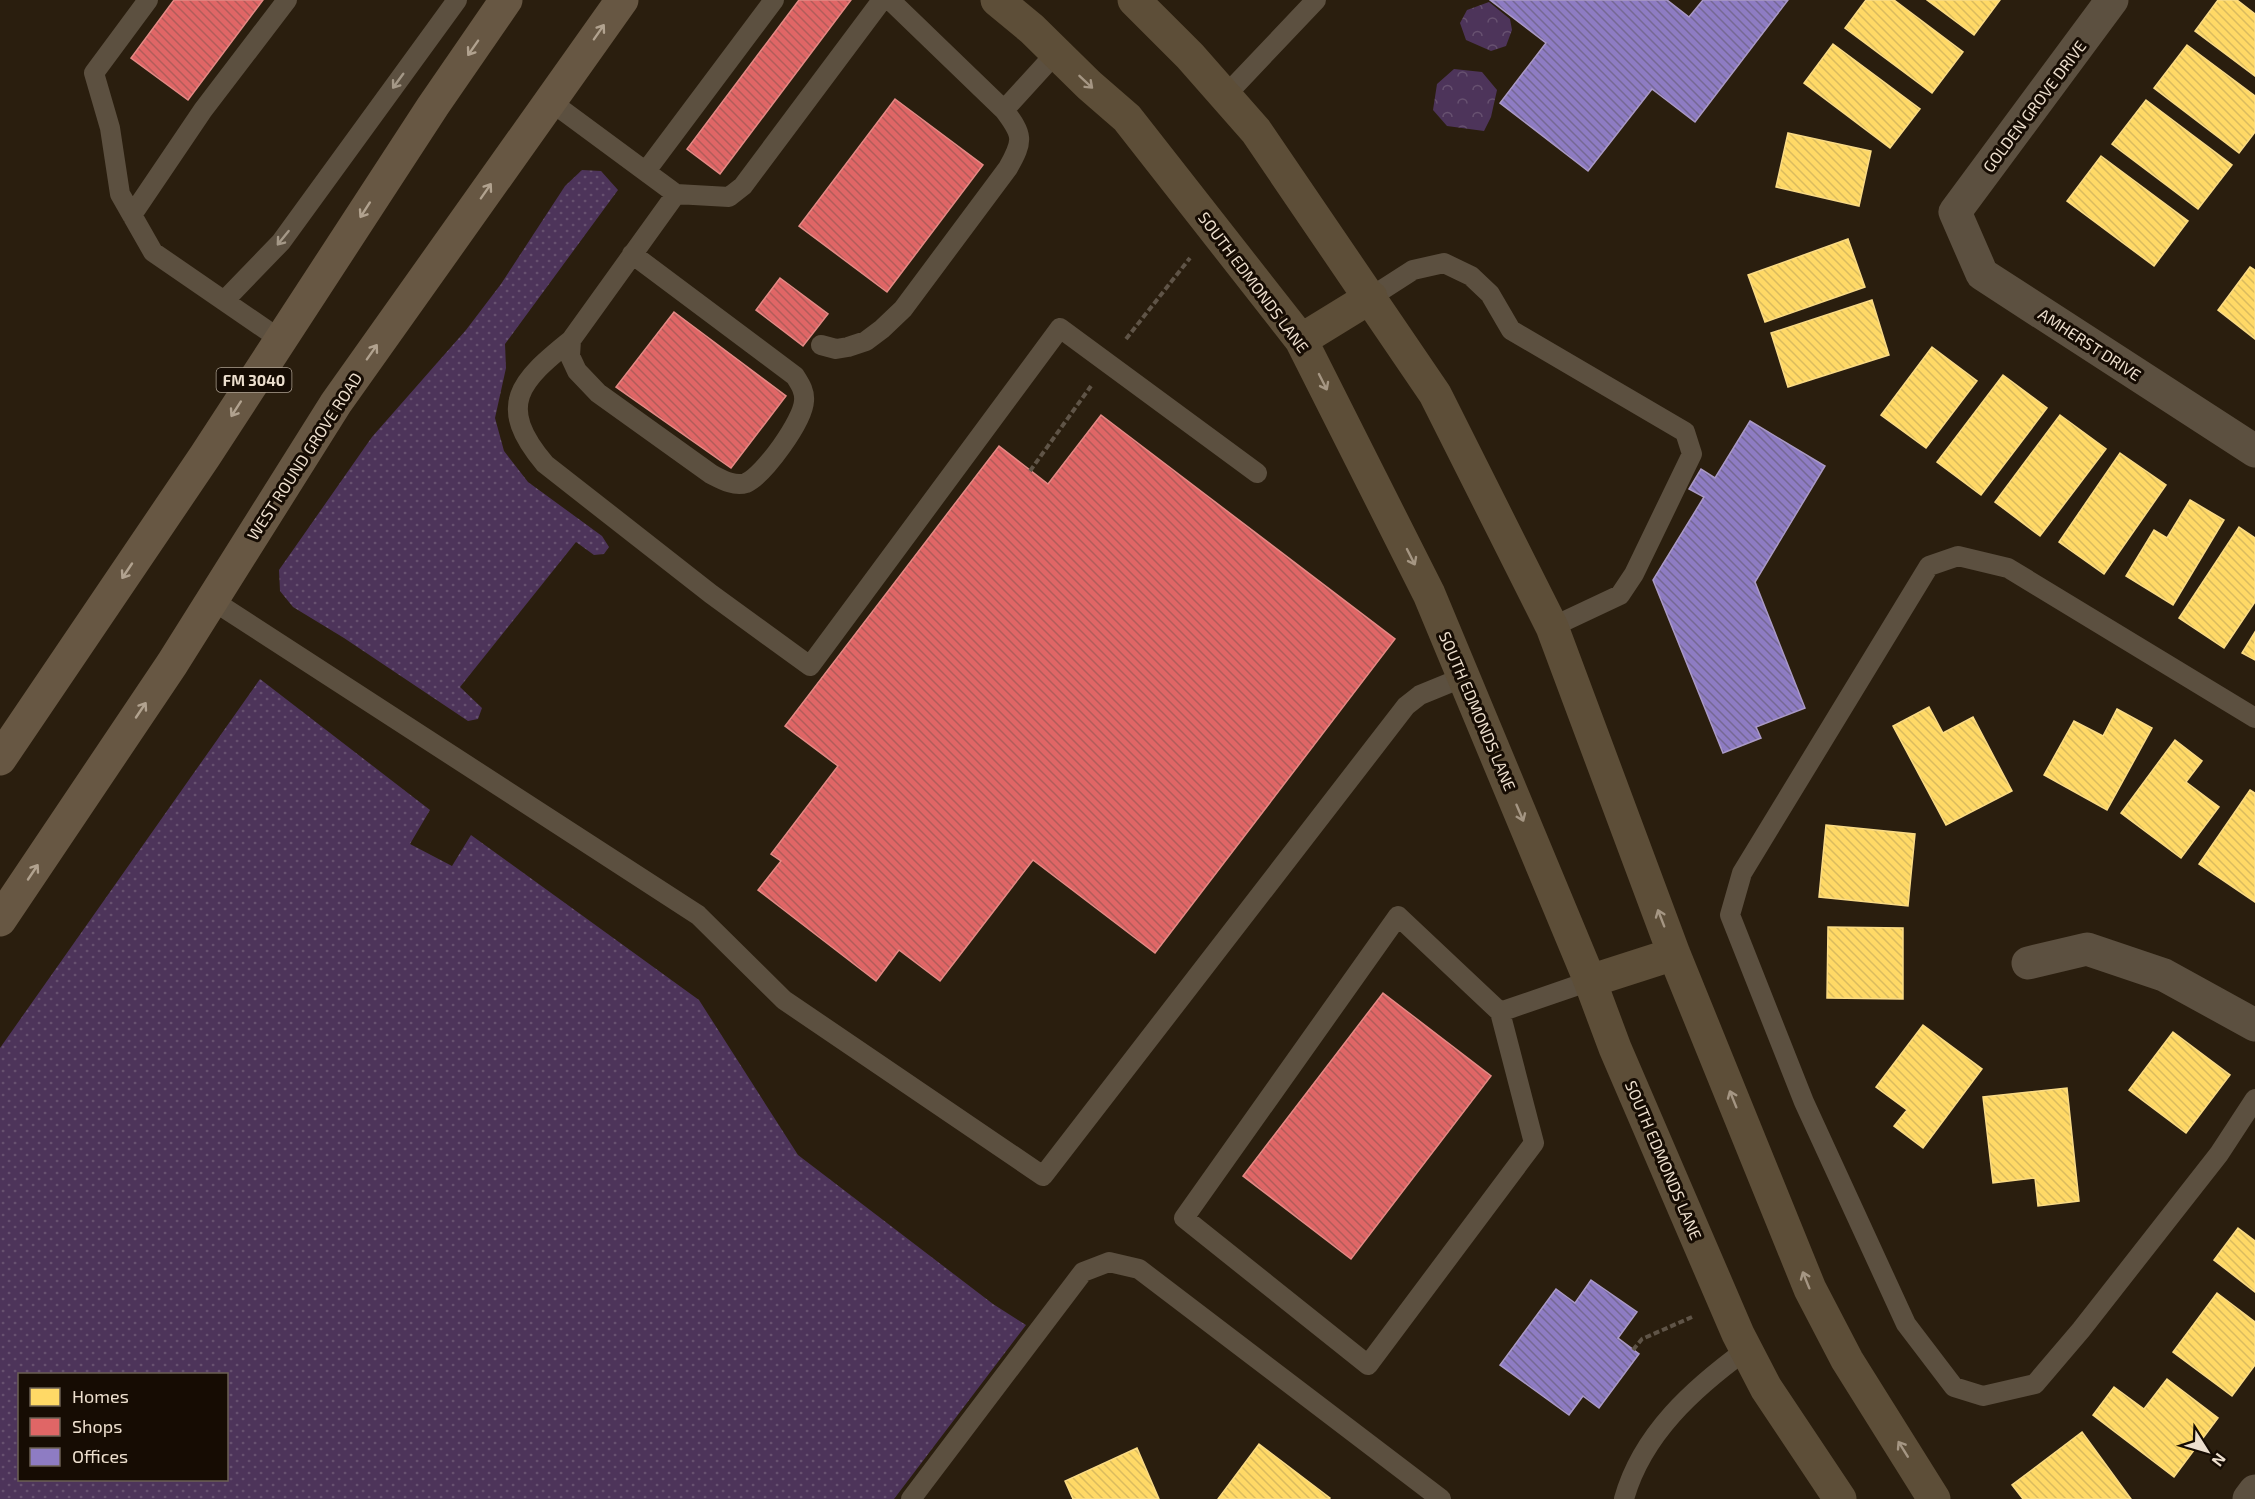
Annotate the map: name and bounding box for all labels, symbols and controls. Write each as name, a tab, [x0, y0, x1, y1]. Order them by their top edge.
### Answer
one-way arrow	[593, 24, 605, 41]
street label: GOLDEN GROVE DRIVE	[1978, 37, 2090, 175]
one-way arrow	[467, 40, 479, 56]
one-way arrow	[391, 72, 404, 88]
one-way arrow	[1079, 75, 1094, 90]
one-way arrow	[480, 183, 492, 199]
one-way arrow	[359, 202, 371, 218]
street label: SOUTH EDMONDS LANE	[1195, 208, 1313, 356]
one-way arrow	[276, 230, 289, 246]
street label: AMHERST DRIVE	[2035, 304, 2145, 384]
one-way arrow	[366, 344, 378, 361]
road number: FM 3040	[216, 368, 292, 392]
street label: WEST ROUND GROVE ROAD	[243, 369, 365, 543]
one-way arrow	[1318, 373, 1329, 391]
one-way arrow	[229, 400, 241, 417]
one-way arrow	[1405, 547, 1417, 565]
one-way arrow	[121, 562, 133, 579]
street label: SOUTH EDMONDS LANE	[1436, 629, 1520, 793]
one-way arrow	[135, 702, 147, 719]
one-way arrow	[1515, 803, 1526, 822]
one-way arrow	[27, 864, 39, 881]
one-way arrow	[1655, 909, 1666, 928]
street label: SOUTH EDMONDS LANE	[1622, 1078, 1706, 1242]
one-way arrow	[1727, 1091, 1738, 1109]
one-way arrow	[1800, 1271, 1811, 1290]
legend	[18, 1373, 228, 1481]
text: Homes	[72, 1385, 129, 1407]
text: Shops	[72, 1415, 122, 1437]
north arrow	[2177, 1421, 2237, 1481]
one-way arrow	[1896, 1441, 1908, 1458]
text: Offices	[72, 1445, 128, 1467]
text: N	[2208, 1450, 2230, 1471]

